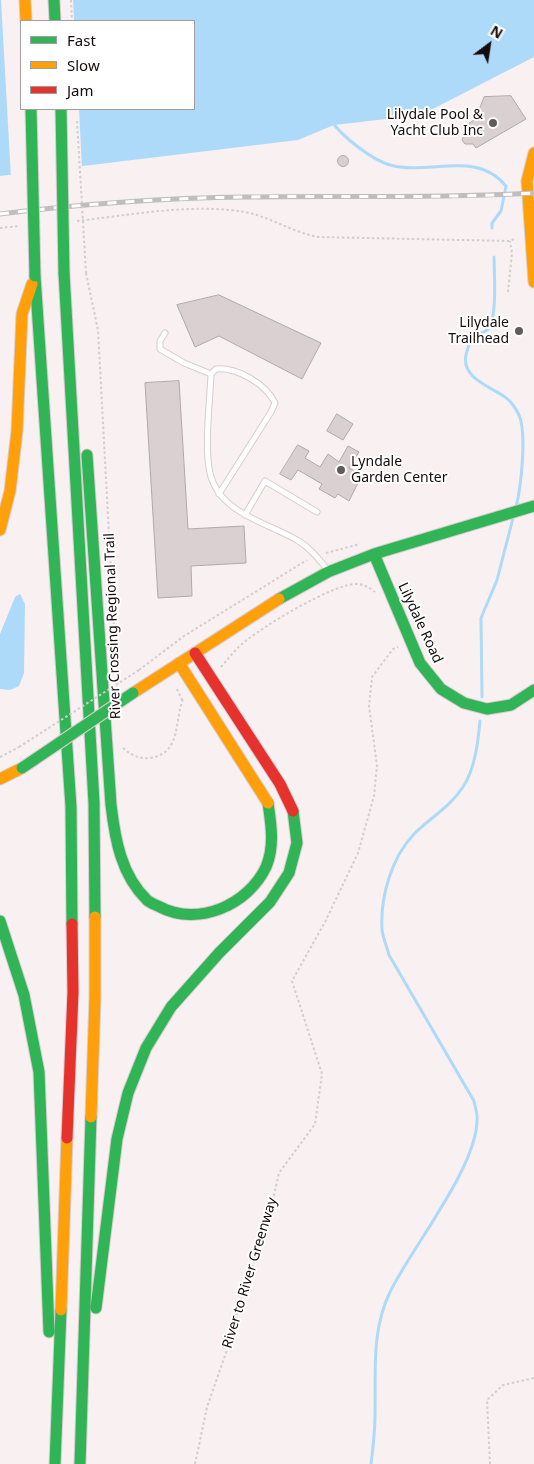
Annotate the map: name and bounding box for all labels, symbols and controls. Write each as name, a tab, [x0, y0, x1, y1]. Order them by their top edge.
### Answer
legend	[20, 20, 195, 110]
north arrow	[464, 20, 514, 70]
text: N	[487, 21, 507, 43]
text: Fast	[67, 30, 96, 50]
text: Slow	[67, 55, 100, 75]
text: Jam	[67, 80, 94, 100]
place label: Lilydale Pool & Yacht Club Inc	[387, 107, 483, 140]
marker: Lilydale Pool & Yacht Club Inc	[487, 117, 499, 129]
place label: Lilydale Trailhead	[448, 315, 509, 348]
marker: Lilydale Trailhead	[513, 325, 525, 337]
place label: Lyndale Garden Center	[351, 454, 447, 487]
marker: Lyndale Garden Center	[335, 464, 347, 476]
street label: River Crossing Regional Trail	[101, 533, 125, 719]
street label: Lilydale Road	[394, 580, 446, 666]
street label: River to River Greenway	[219, 1196, 281, 1350]

